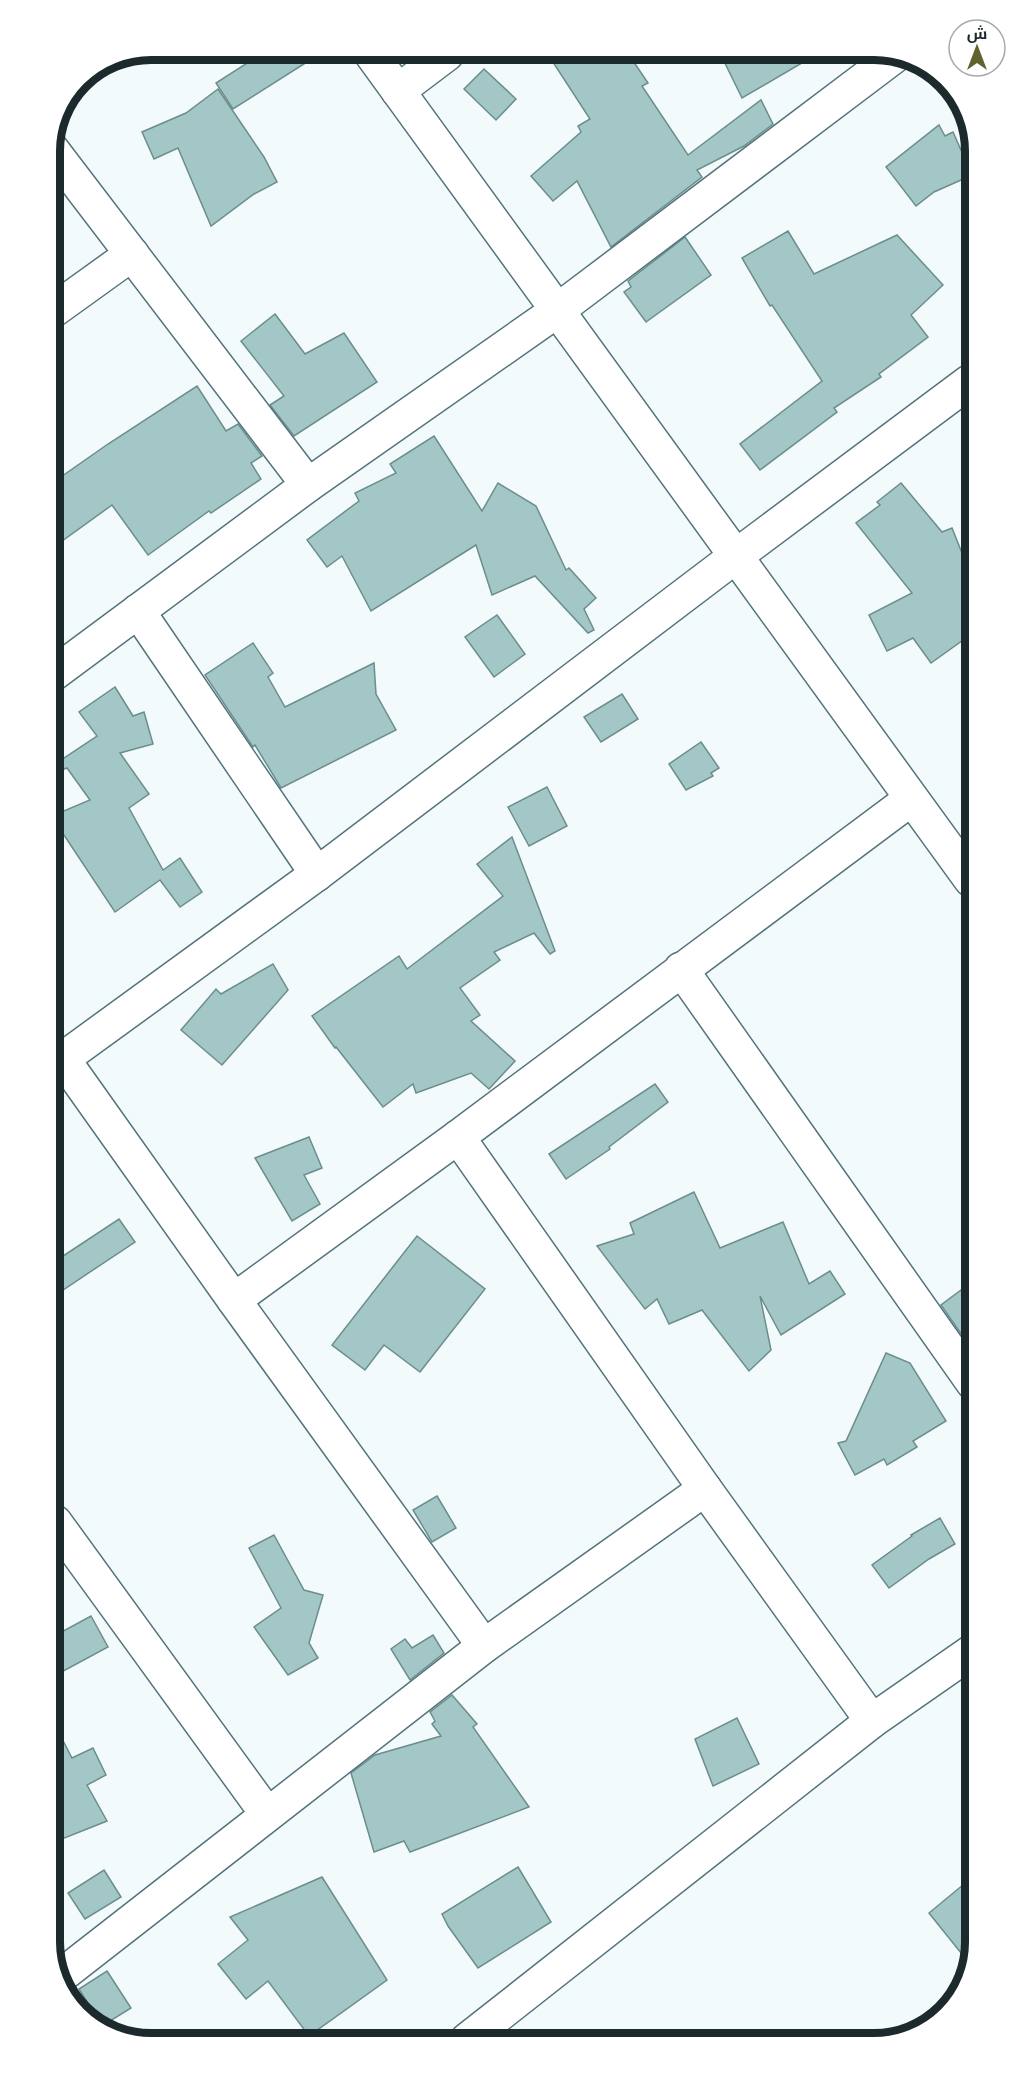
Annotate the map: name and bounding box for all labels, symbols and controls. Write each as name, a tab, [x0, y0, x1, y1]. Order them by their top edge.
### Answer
north arrow	[947, 18, 1007, 78]
text: ش	[967, 23, 987, 43]

